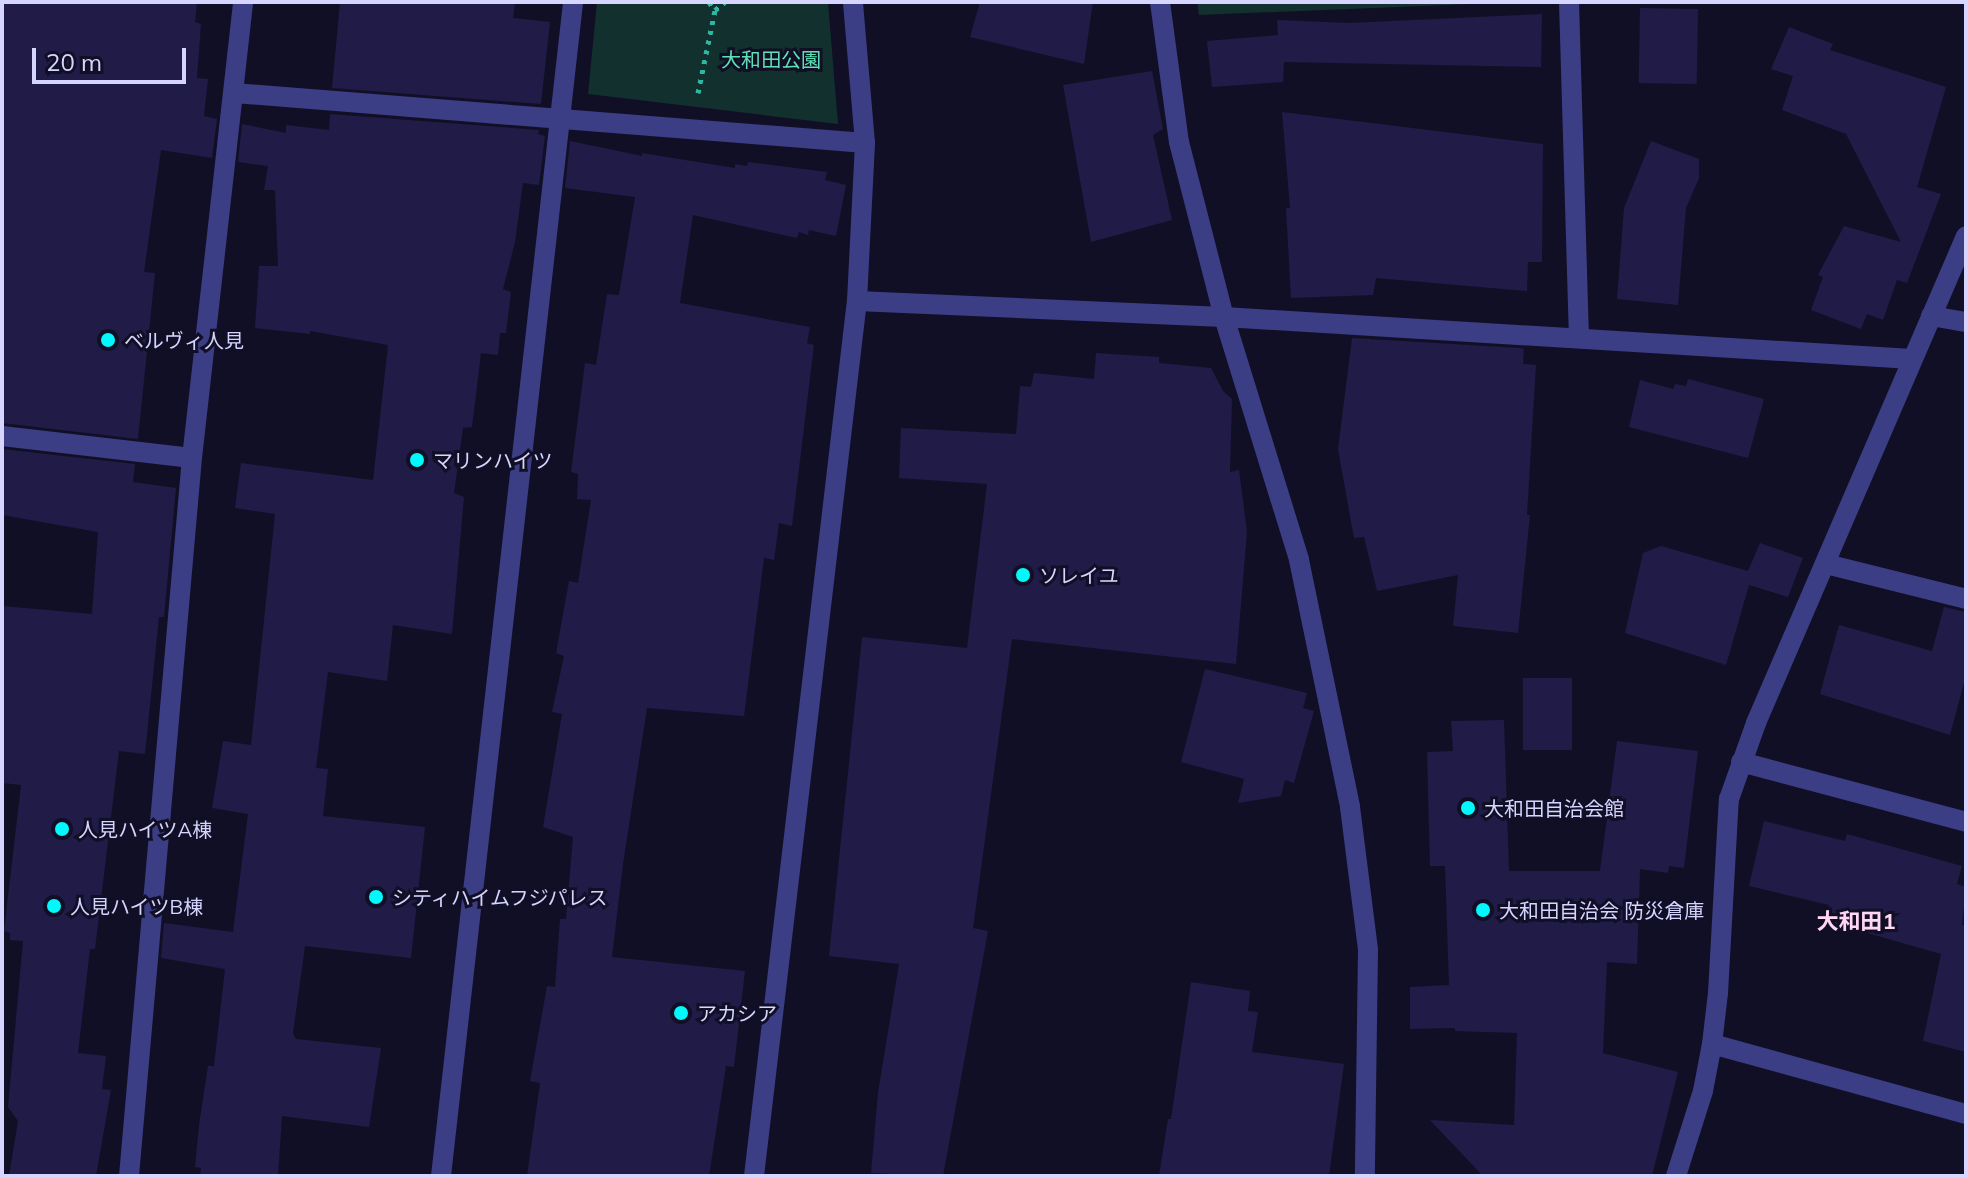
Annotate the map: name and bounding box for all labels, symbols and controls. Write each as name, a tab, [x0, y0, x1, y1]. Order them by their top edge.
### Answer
scale bar	[36, 32, 190, 82]
text: 20 m	[46, 47, 102, 77]
park label: 大和田公園	[721, 47, 821, 71]
place label: ベルヴィ人見	[124, 328, 244, 352]
marker: ベルヴィ人見	[99, 331, 117, 349]
place label: マリンハイツ	[433, 448, 553, 472]
marker: マリンハイツ	[408, 451, 426, 469]
place label: ソレイユ	[1039, 563, 1119, 587]
marker: ソレイユ	[1014, 566, 1032, 584]
place label: 大和田自治会館	[1484, 796, 1624, 820]
marker: 大和田自治会館	[1459, 799, 1477, 817]
place label: 人見ハイツA棟	[78, 817, 213, 841]
marker: 人見ハイツA棟	[53, 820, 71, 838]
place label: シティハイムフジパレス	[392, 885, 612, 909]
marker: シティハイムフジパレス	[367, 888, 385, 906]
place label: 人見ハイツB棟	[70, 894, 204, 918]
marker: 人見ハイツB棟	[45, 897, 63, 915]
place label: 大和田自治会 防災倉庫	[1499, 898, 1704, 922]
marker: 大和田自治会 防災倉庫	[1474, 901, 1492, 919]
district label: 大和田1	[1816, 909, 1896, 935]
place label: アカシア	[697, 1001, 777, 1025]
marker: アカシア	[672, 1004, 690, 1022]

